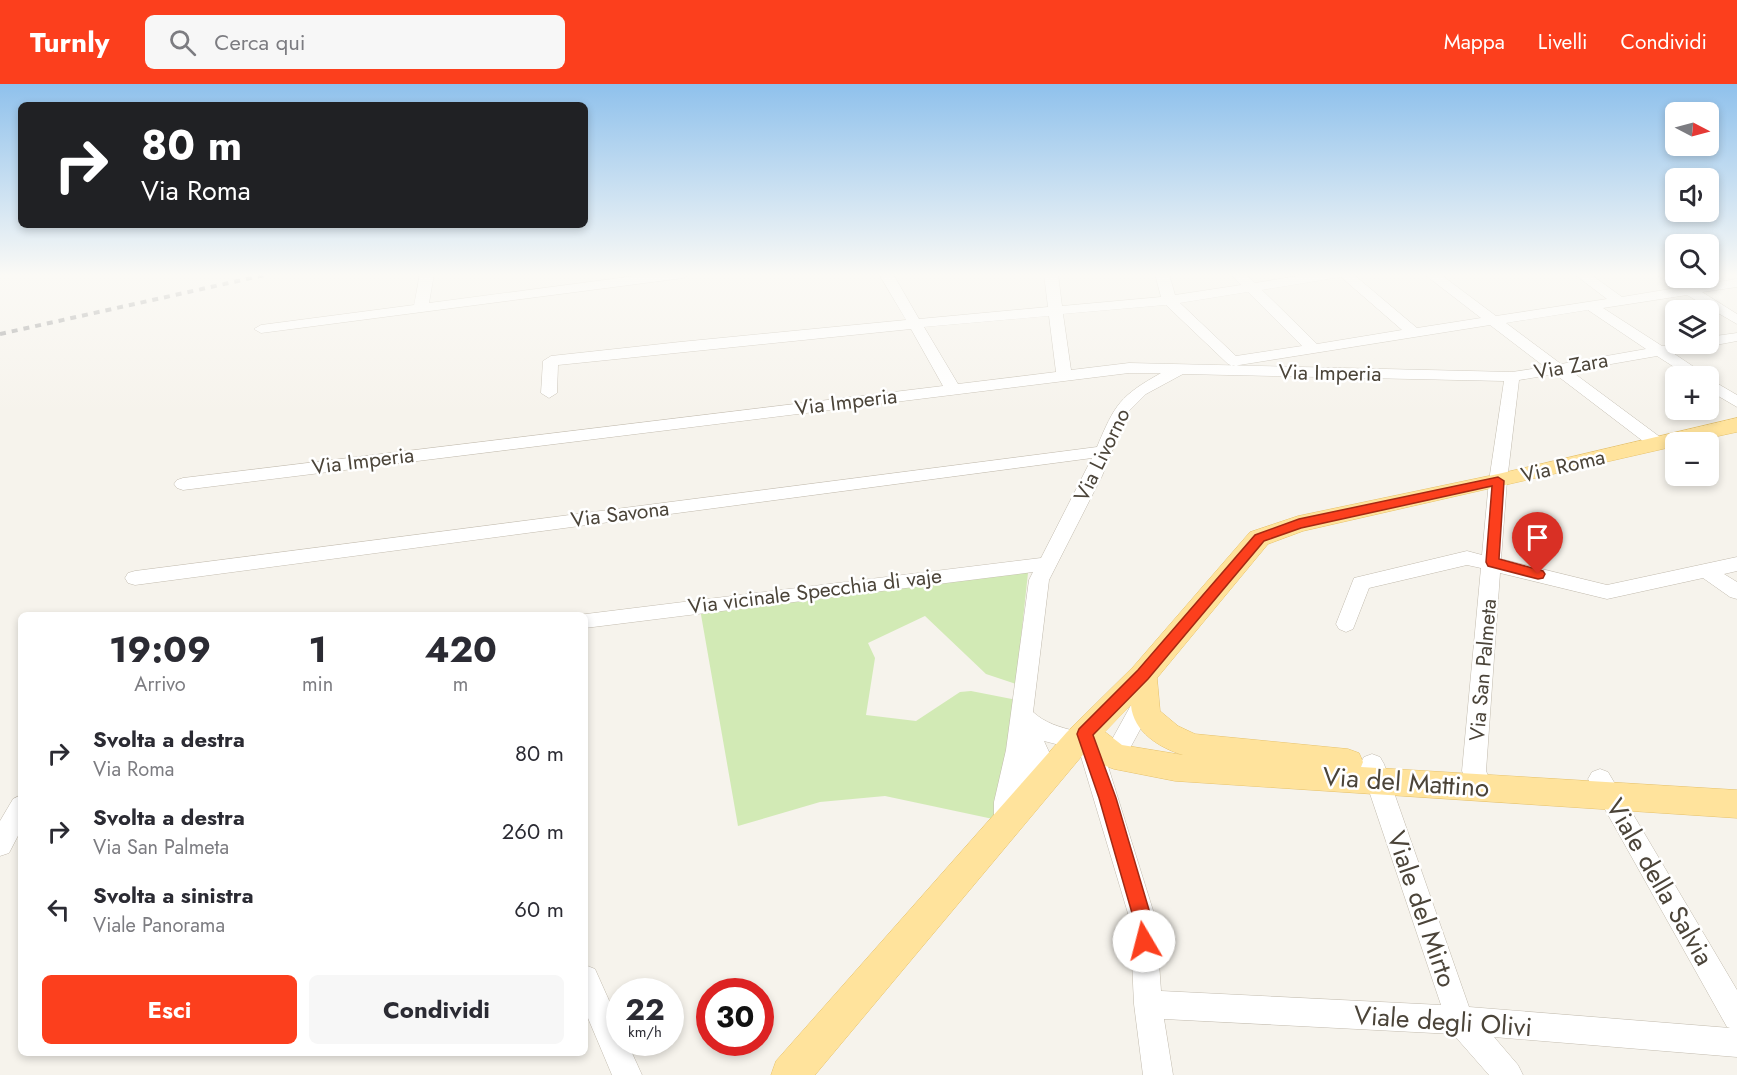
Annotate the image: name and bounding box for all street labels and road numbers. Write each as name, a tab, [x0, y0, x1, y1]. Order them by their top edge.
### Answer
street label: Via Zara	[1532, 345, 1610, 387]
street label: Via Imperia	[1278, 357, 1382, 389]
street label: Via Imperia	[793, 381, 899, 423]
street label: Via Livorno	[1066, 403, 1138, 507]
street label: Via Imperia	[310, 440, 416, 482]
street label: Via Roma	[1518, 442, 1608, 490]
street label: Via Savona	[569, 493, 671, 535]
street label: Via vicinale Specchia di vaje	[686, 561, 944, 621]
street label: Via San Palmeta	[1462, 598, 1504, 742]
street label: Via del Mattino	[1321, 757, 1491, 807]
street label: Viale della Salvia	[1597, 791, 1723, 973]
street label: Viale del Mirto	[1378, 826, 1466, 992]
street label: Viale degli Olivi	[1353, 996, 1533, 1046]

